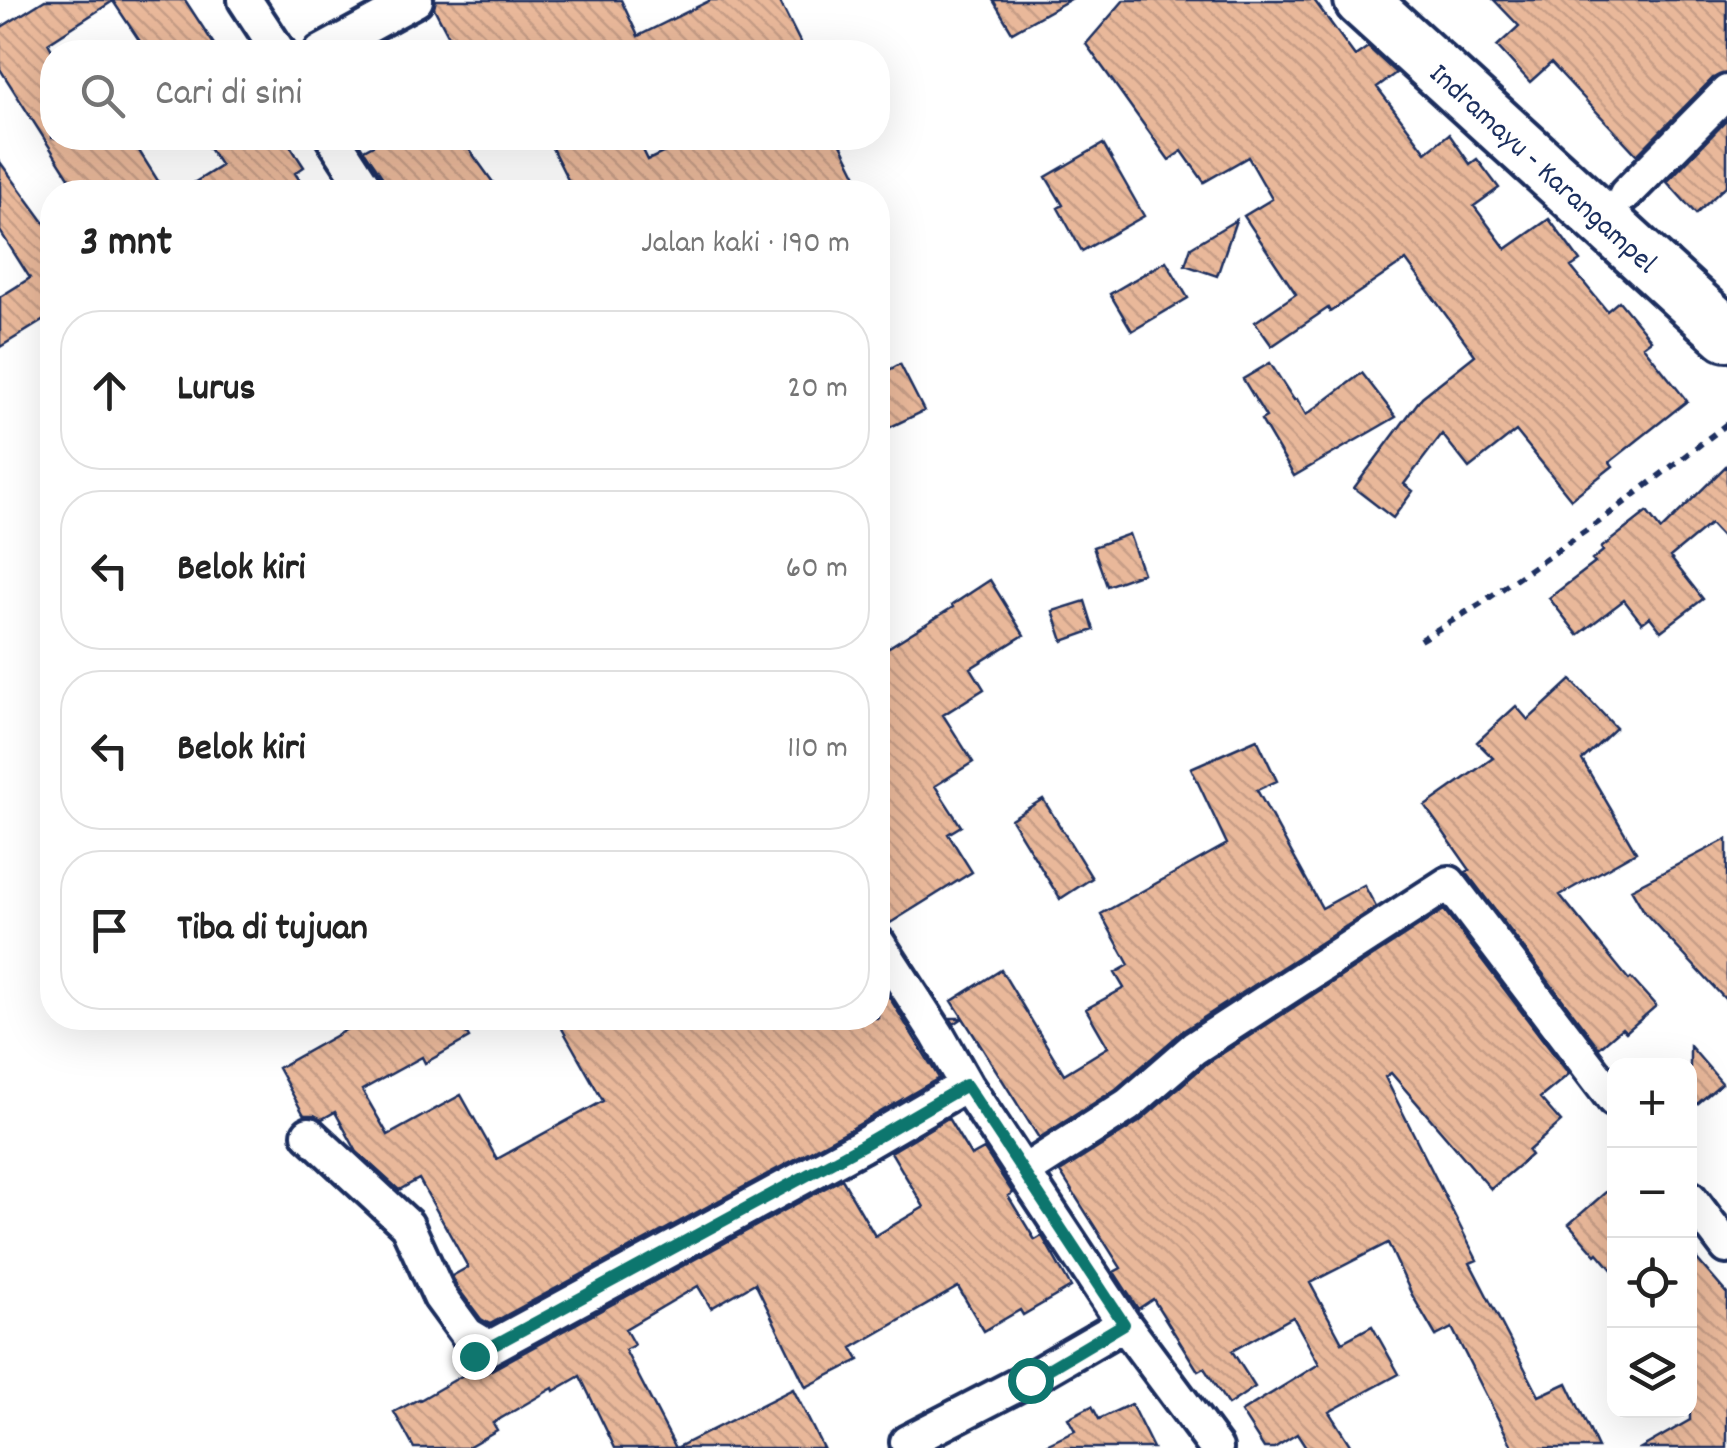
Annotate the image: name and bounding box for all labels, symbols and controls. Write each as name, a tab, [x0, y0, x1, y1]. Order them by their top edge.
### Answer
search box	[40, 40, 890, 150]
street label: Indramayu - Karangampel	[1418, 55, 1665, 286]
icon: search	[75, 68, 130, 123]
text: Cari di sini	[155, 68, 302, 123]
text: 3 mnt	[80, 215, 172, 275]
text: Jalan kaki · 190 m	[641, 222, 850, 268]
icon: ahead	[82, 363, 137, 418]
text: Lurus	[177, 363, 255, 418]
text: 20 m	[787, 367, 848, 413]
icon: left	[82, 543, 137, 598]
text: Belok kiri	[177, 543, 306, 598]
text: 60 m	[786, 547, 848, 593]
icon: left	[82, 723, 137, 778]
text: Belok kiri	[177, 723, 306, 778]
text: 110 m	[787, 727, 848, 773]
icon: arrive	[82, 903, 137, 958]
text: Tiba di tujuan	[177, 903, 368, 958]
map controls	[1607, 1058, 1697, 1418]
button: +	[1607, 1058, 1697, 1148]
button: −	[1607, 1148, 1697, 1238]
button: locate	[1607, 1238, 1697, 1328]
button: layers	[1607, 1328, 1697, 1418]
route end	[452, 1334, 498, 1380]
route start	[1008, 1358, 1054, 1404]

